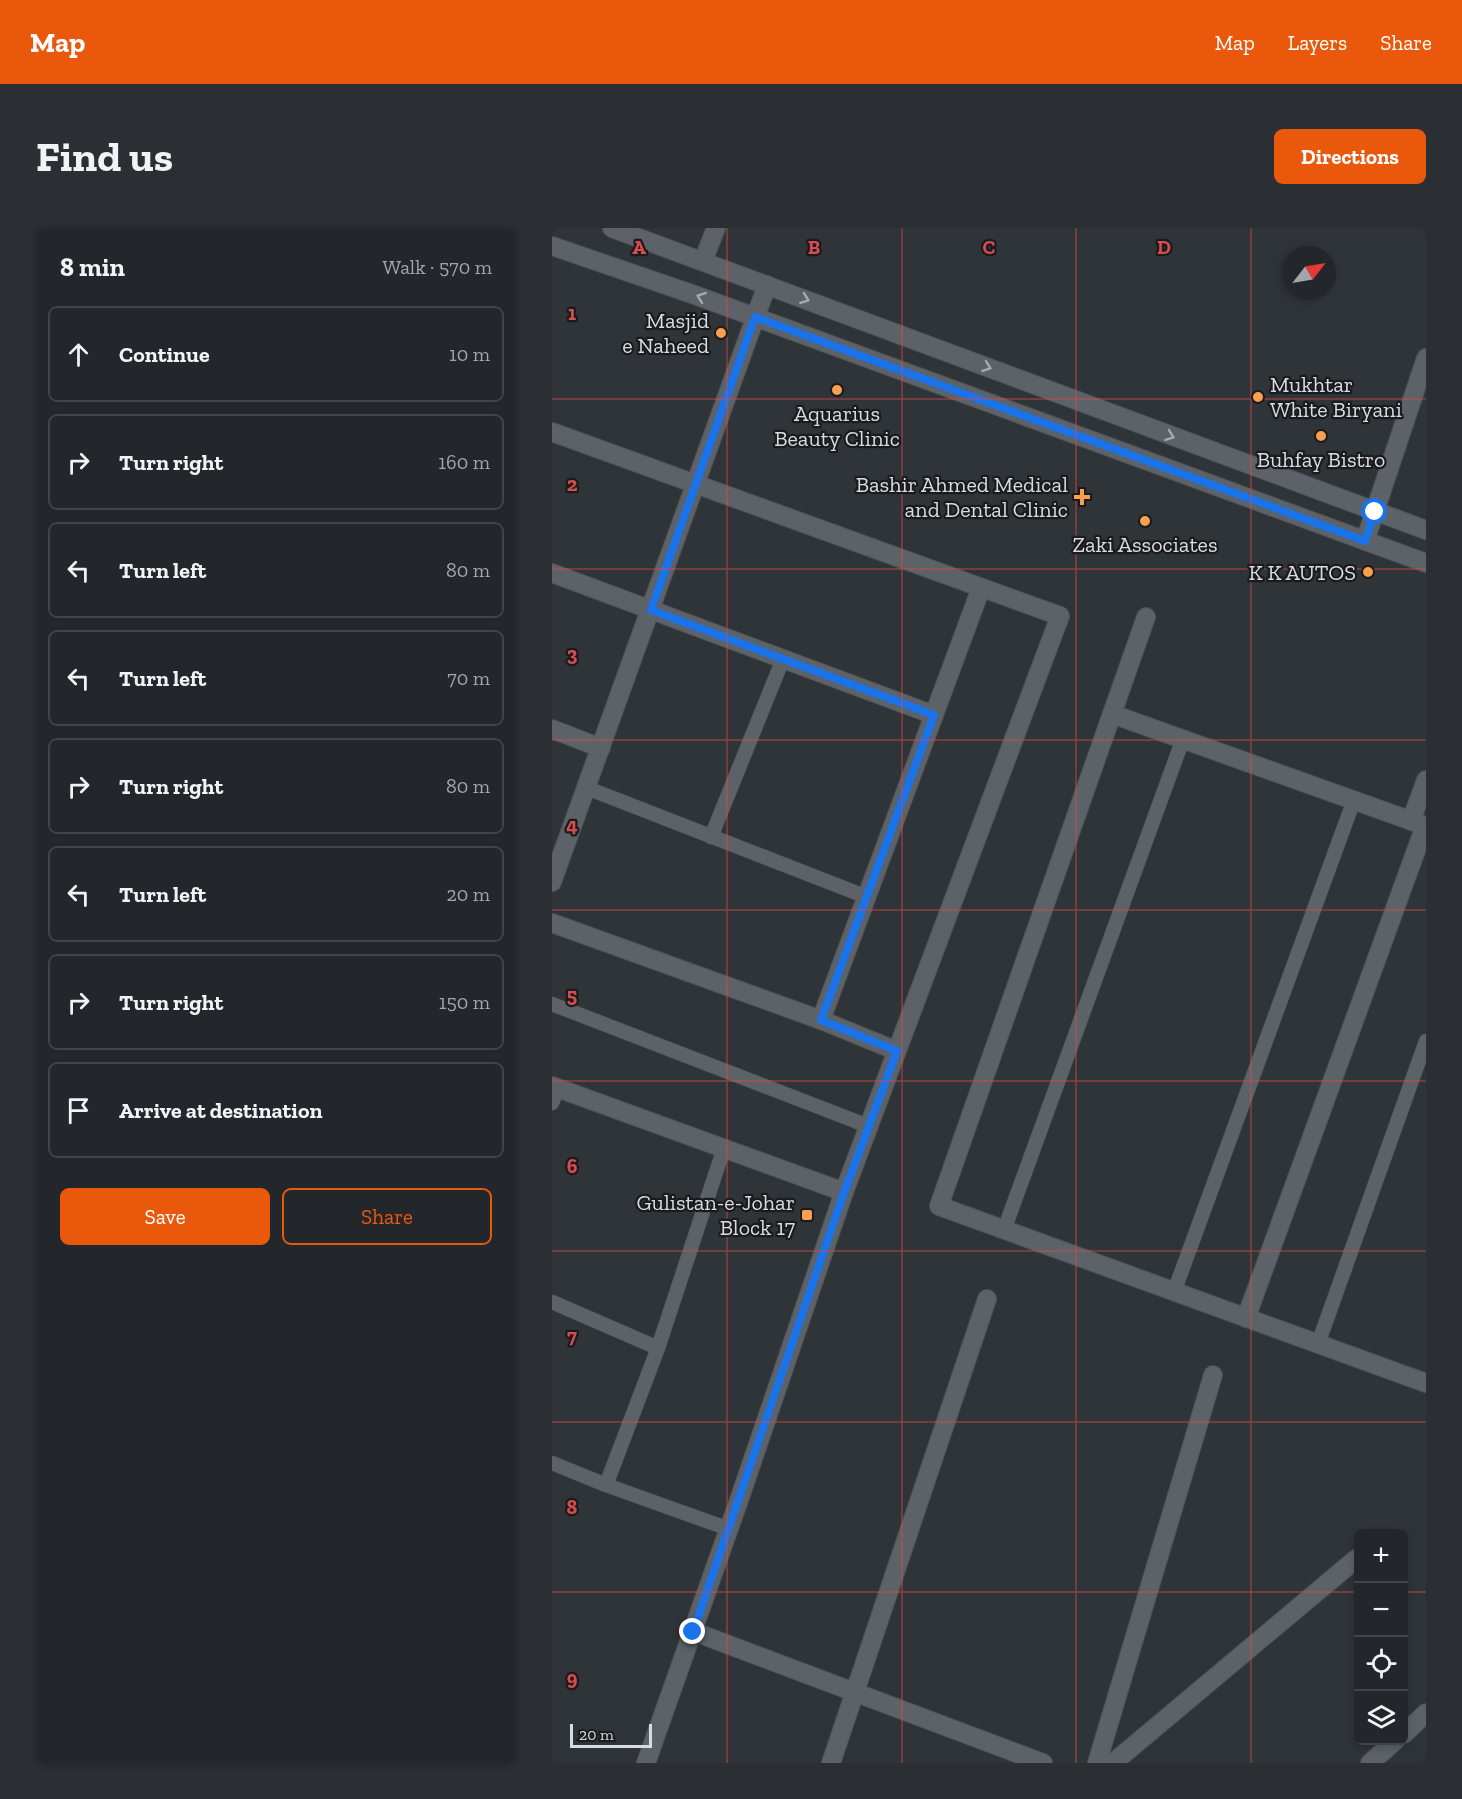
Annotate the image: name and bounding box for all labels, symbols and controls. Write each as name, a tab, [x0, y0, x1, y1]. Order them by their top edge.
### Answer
text: Map	[30, 26, 85, 59]
text: Map	[1215, 30, 1255, 55]
text: Layers	[1288, 30, 1347, 55]
text: Share	[1380, 30, 1432, 55]
button: Directions	[1274, 129, 1426, 184]
text: Find us	[36, 131, 173, 182]
text: A	[632, 235, 646, 259]
text: B	[808, 235, 820, 259]
text: C	[983, 235, 996, 259]
text: D	[1157, 235, 1171, 259]
north arrow	[1282, 246, 1336, 300]
text: 8 min	[60, 251, 125, 283]
text: Walk · 570 m	[382, 255, 492, 279]
one-way arrow	[696, 292, 707, 304]
one-way arrow	[799, 292, 810, 305]
text: 1	[568, 301, 576, 325]
place label: Masjid e Naheed	[622, 307, 709, 359]
marker: Masjid e Naheed	[714, 326, 728, 340]
icon: ahead	[62, 338, 95, 371]
text: Continue	[119, 341, 210, 368]
text: 10 m	[449, 342, 490, 366]
one-way arrow	[982, 360, 992, 373]
place label: Mukhtar White Biryani	[1270, 371, 1402, 423]
marker: Aquarius Beauty Clinic	[830, 383, 844, 397]
marker: Mukhtar White Biryani	[1251, 390, 1265, 404]
place label: Aquarius Beauty Clinic	[774, 400, 900, 452]
one-way arrow	[1164, 428, 1175, 441]
marker: Buhfay Bistro	[1314, 429, 1328, 443]
icon: right	[62, 446, 95, 479]
place label: Buhfay Bistro	[1257, 446, 1385, 473]
text: Turn right	[119, 449, 223, 476]
text: 160 m	[438, 450, 490, 474]
place label: Bashir Ahmed Medical and Dental Clinic	[856, 471, 1068, 523]
text: 2	[567, 472, 578, 496]
marker: Bashir Ahmed Medical and Dental Clinic	[1073, 488, 1091, 506]
route start	[1361, 498, 1387, 524]
marker: Zaki Associates	[1138, 514, 1152, 528]
place label: Zaki Associates	[1072, 531, 1218, 558]
icon: left	[62, 554, 95, 587]
text: Turn left	[119, 557, 206, 584]
text: 80 m	[446, 558, 490, 582]
place label: K K AUTOS	[1249, 559, 1356, 586]
marker: K K AUTOS	[1361, 565, 1375, 579]
text: 3	[567, 642, 578, 666]
icon: left	[62, 662, 95, 695]
text: Turn left	[119, 665, 206, 692]
text: 70 m	[447, 666, 490, 690]
icon: right	[62, 770, 95, 803]
text: Turn right	[119, 773, 223, 800]
text: 80 m	[446, 774, 490, 798]
text: 4	[566, 813, 578, 837]
icon: left	[62, 878, 95, 911]
text: Turn left	[119, 881, 206, 908]
text: 20 m	[446, 882, 490, 906]
text: 5	[567, 983, 577, 1007]
icon: right	[62, 986, 95, 1019]
text: Turn right	[119, 989, 223, 1016]
text: 150 m	[439, 990, 490, 1014]
icon: arrive	[62, 1094, 95, 1127]
text: Arrive at destination	[119, 1097, 322, 1124]
text: 6	[567, 1154, 578, 1178]
button: Save	[60, 1188, 270, 1245]
button: Share	[282, 1188, 492, 1245]
place label: Gulistan-e-Johar Block 17	[636, 1189, 796, 1241]
marker: Gulistan-e-Johar Block 17	[800, 1208, 814, 1222]
text: 7	[567, 1324, 577, 1348]
text: 8	[567, 1495, 578, 1519]
map controls	[1354, 1529, 1408, 1745]
button: +	[1354, 1529, 1408, 1583]
button: −	[1354, 1583, 1408, 1637]
route end	[679, 1618, 705, 1644]
button: locate	[1354, 1637, 1408, 1691]
text: 9	[567, 1666, 578, 1690]
button: layers	[1354, 1691, 1408, 1745]
scale bar	[570, 1721, 652, 1748]
text: 20 m	[579, 1725, 614, 1744]

